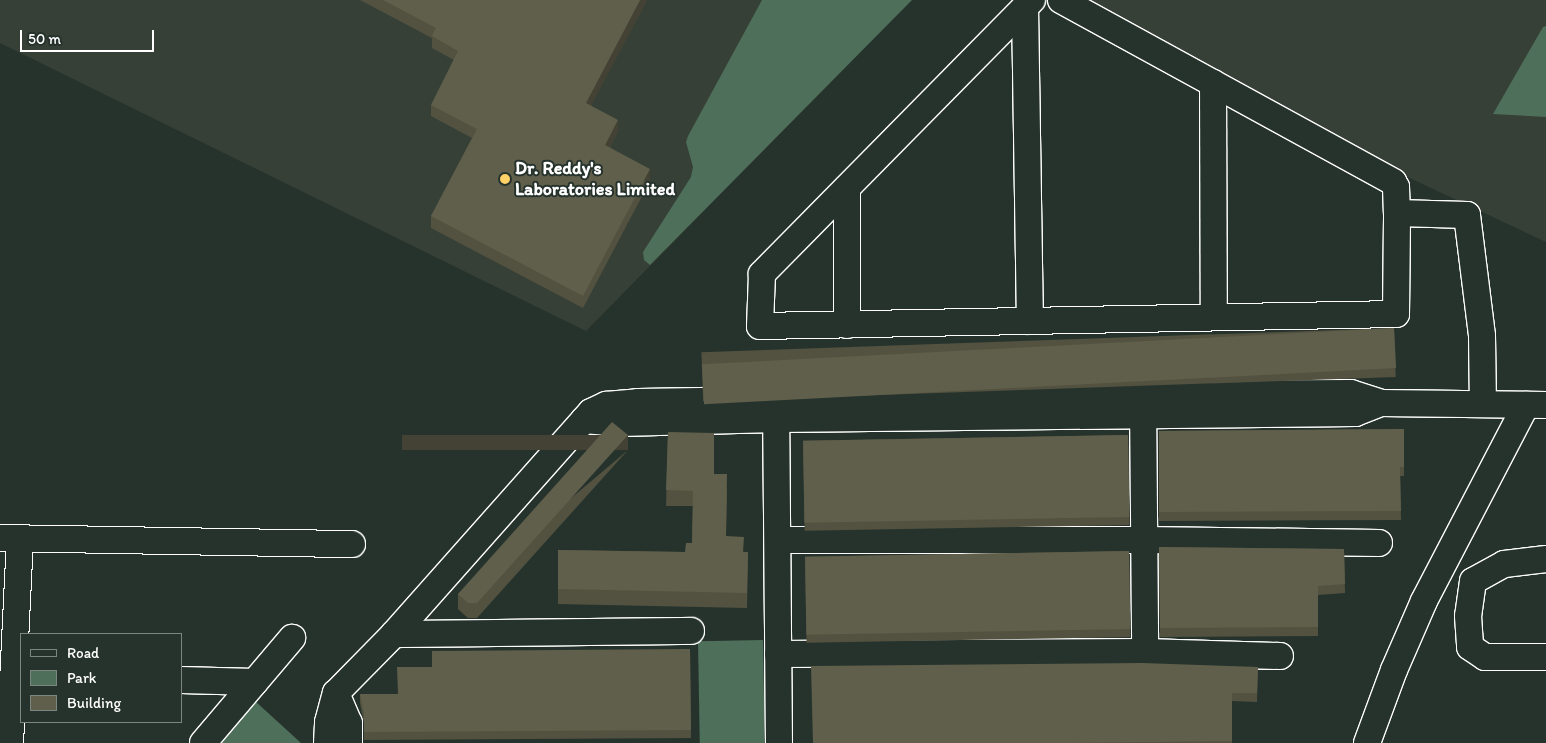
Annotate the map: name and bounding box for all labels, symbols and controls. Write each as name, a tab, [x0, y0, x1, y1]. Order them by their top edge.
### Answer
scale bar	[22, 20, 156, 52]
text: 50 m	[28, 30, 61, 48]
place label: Dr. Reddy's Laboratories Limited	[515, 158, 675, 200]
marker: Dr. Reddy's Laboratories Limited	[499, 173, 511, 185]
legend	[20, 633, 182, 723]
text: Road	[67, 644, 99, 662]
text: Park	[67, 669, 97, 687]
text: Building	[67, 694, 121, 712]

